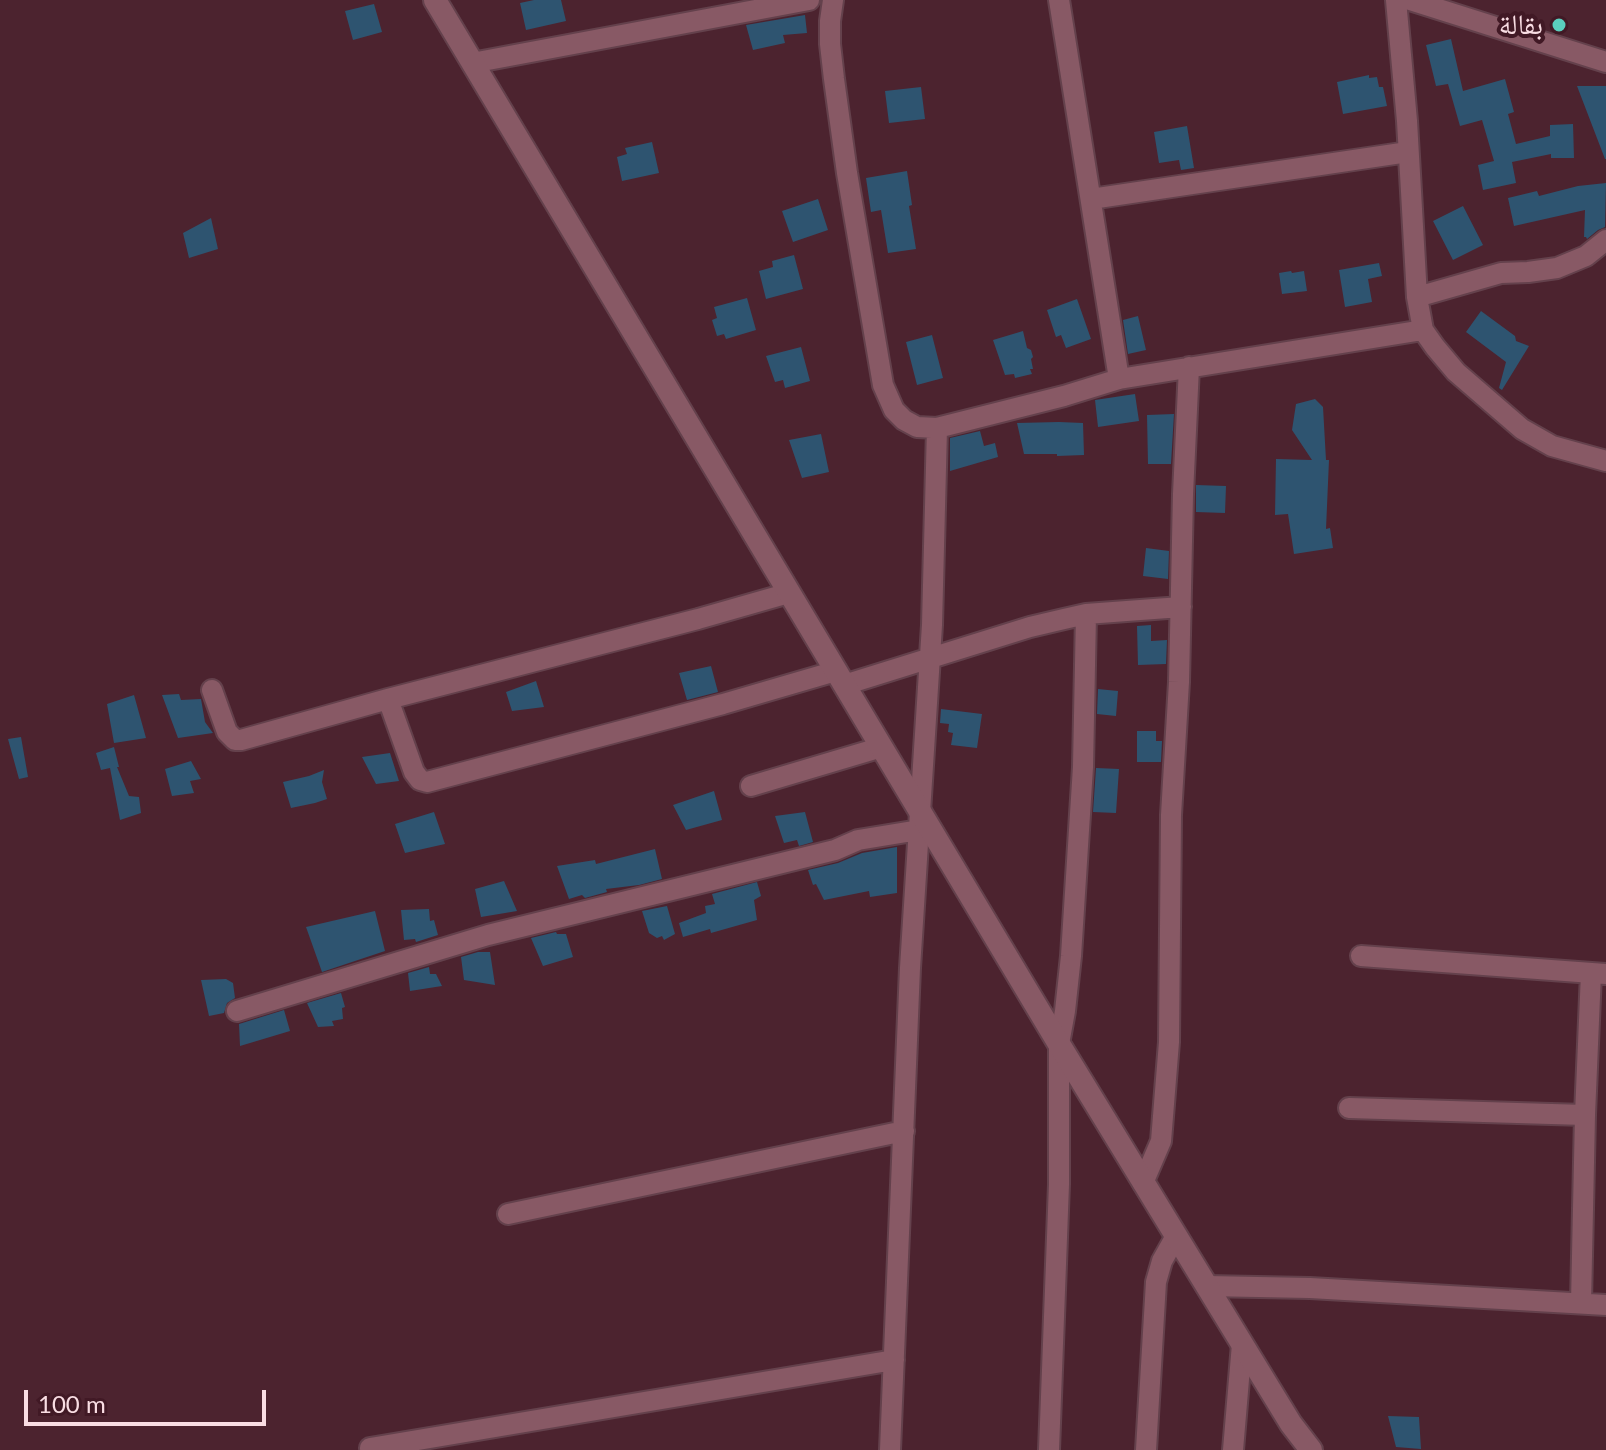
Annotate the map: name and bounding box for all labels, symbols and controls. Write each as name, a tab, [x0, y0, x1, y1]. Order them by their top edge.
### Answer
place label: بقالة	[1499, 8, 1543, 42]
marker: بقالة	[1550, 16, 1568, 34]
scale bar	[28, 1374, 270, 1424]
text: 100 m	[38, 1389, 106, 1418]

